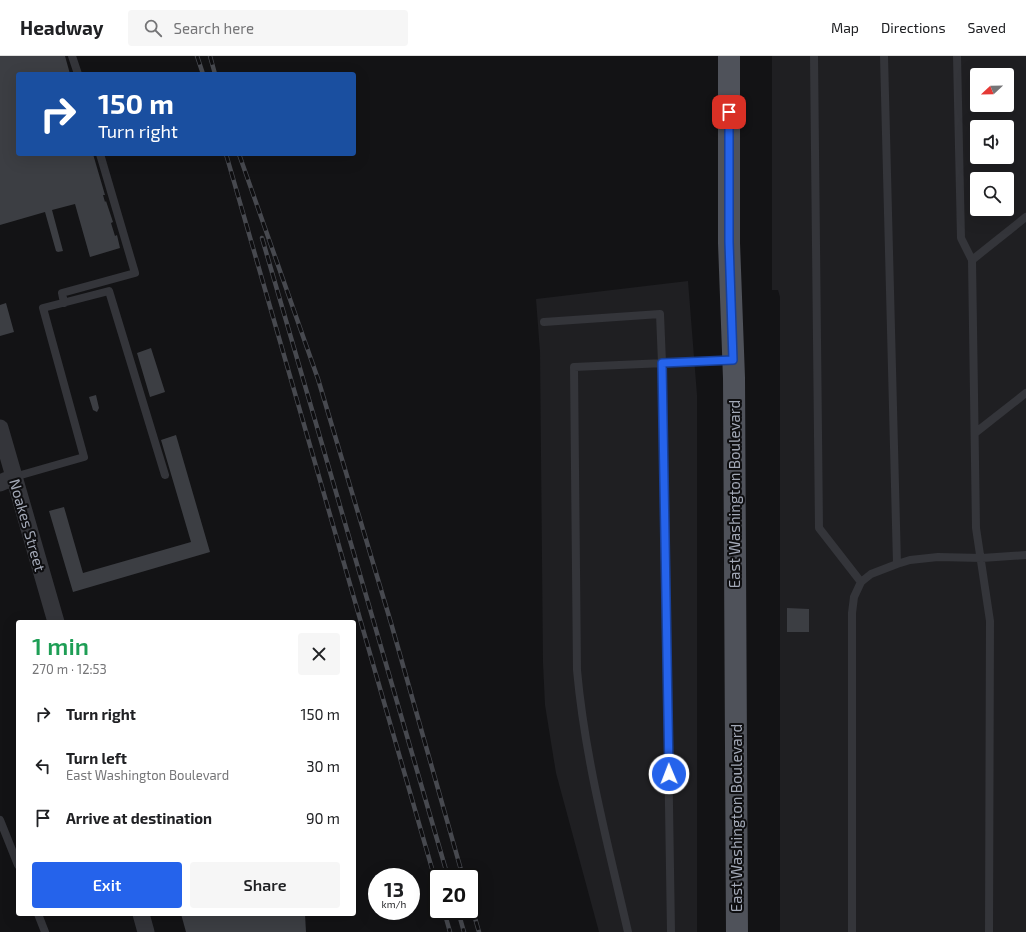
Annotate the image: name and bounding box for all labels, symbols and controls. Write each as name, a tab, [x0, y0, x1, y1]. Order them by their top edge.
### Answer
search box	[128, 10, 408, 46]
text: Headway	[20, 16, 104, 39]
icon: search	[142, 17, 164, 39]
text: Search here	[174, 19, 254, 37]
text: Map	[831, 19, 859, 36]
text: Directions	[881, 19, 946, 36]
text: Saved	[968, 19, 1006, 36]
north arrow	[970, 68, 1014, 112]
map controls	[970, 68, 1014, 216]
text: 150 m	[98, 86, 174, 120]
icon: right	[32, 88, 84, 140]
pin	[712, 95, 746, 129]
icon: arrive	[718, 101, 740, 123]
text: Turn right	[98, 120, 178, 142]
button: sound	[970, 120, 1014, 164]
button: search	[970, 172, 1014, 216]
street label: East Washington Boulevard	[725, 400, 743, 588]
street label: Noakes Street	[6, 477, 50, 574]
text: 1 min	[32, 631, 89, 660]
button: close	[298, 633, 340, 675]
text: 270 m · 12:53	[32, 661, 107, 677]
icon: right	[32, 703, 54, 725]
text: Turn right	[66, 705, 136, 723]
text: 150 m	[300, 705, 340, 723]
street label: East Washington Boulevard	[727, 724, 745, 912]
text: Turn left	[66, 749, 127, 767]
position arrow	[648, 753, 690, 795]
icon: left	[32, 755, 54, 777]
text: 30 m	[306, 757, 340, 775]
text: East Washington Boulevard	[66, 767, 229, 783]
icon: arrive	[32, 807, 54, 829]
text: Arrive at destination	[66, 809, 212, 827]
text: 90 m	[306, 809, 340, 827]
button: Exit	[32, 862, 182, 908]
button: Share	[190, 862, 340, 908]
speed limit sign: 20	[428, 868, 480, 920]
text: 13	[384, 877, 404, 901]
text: km/h	[382, 898, 406, 910]

